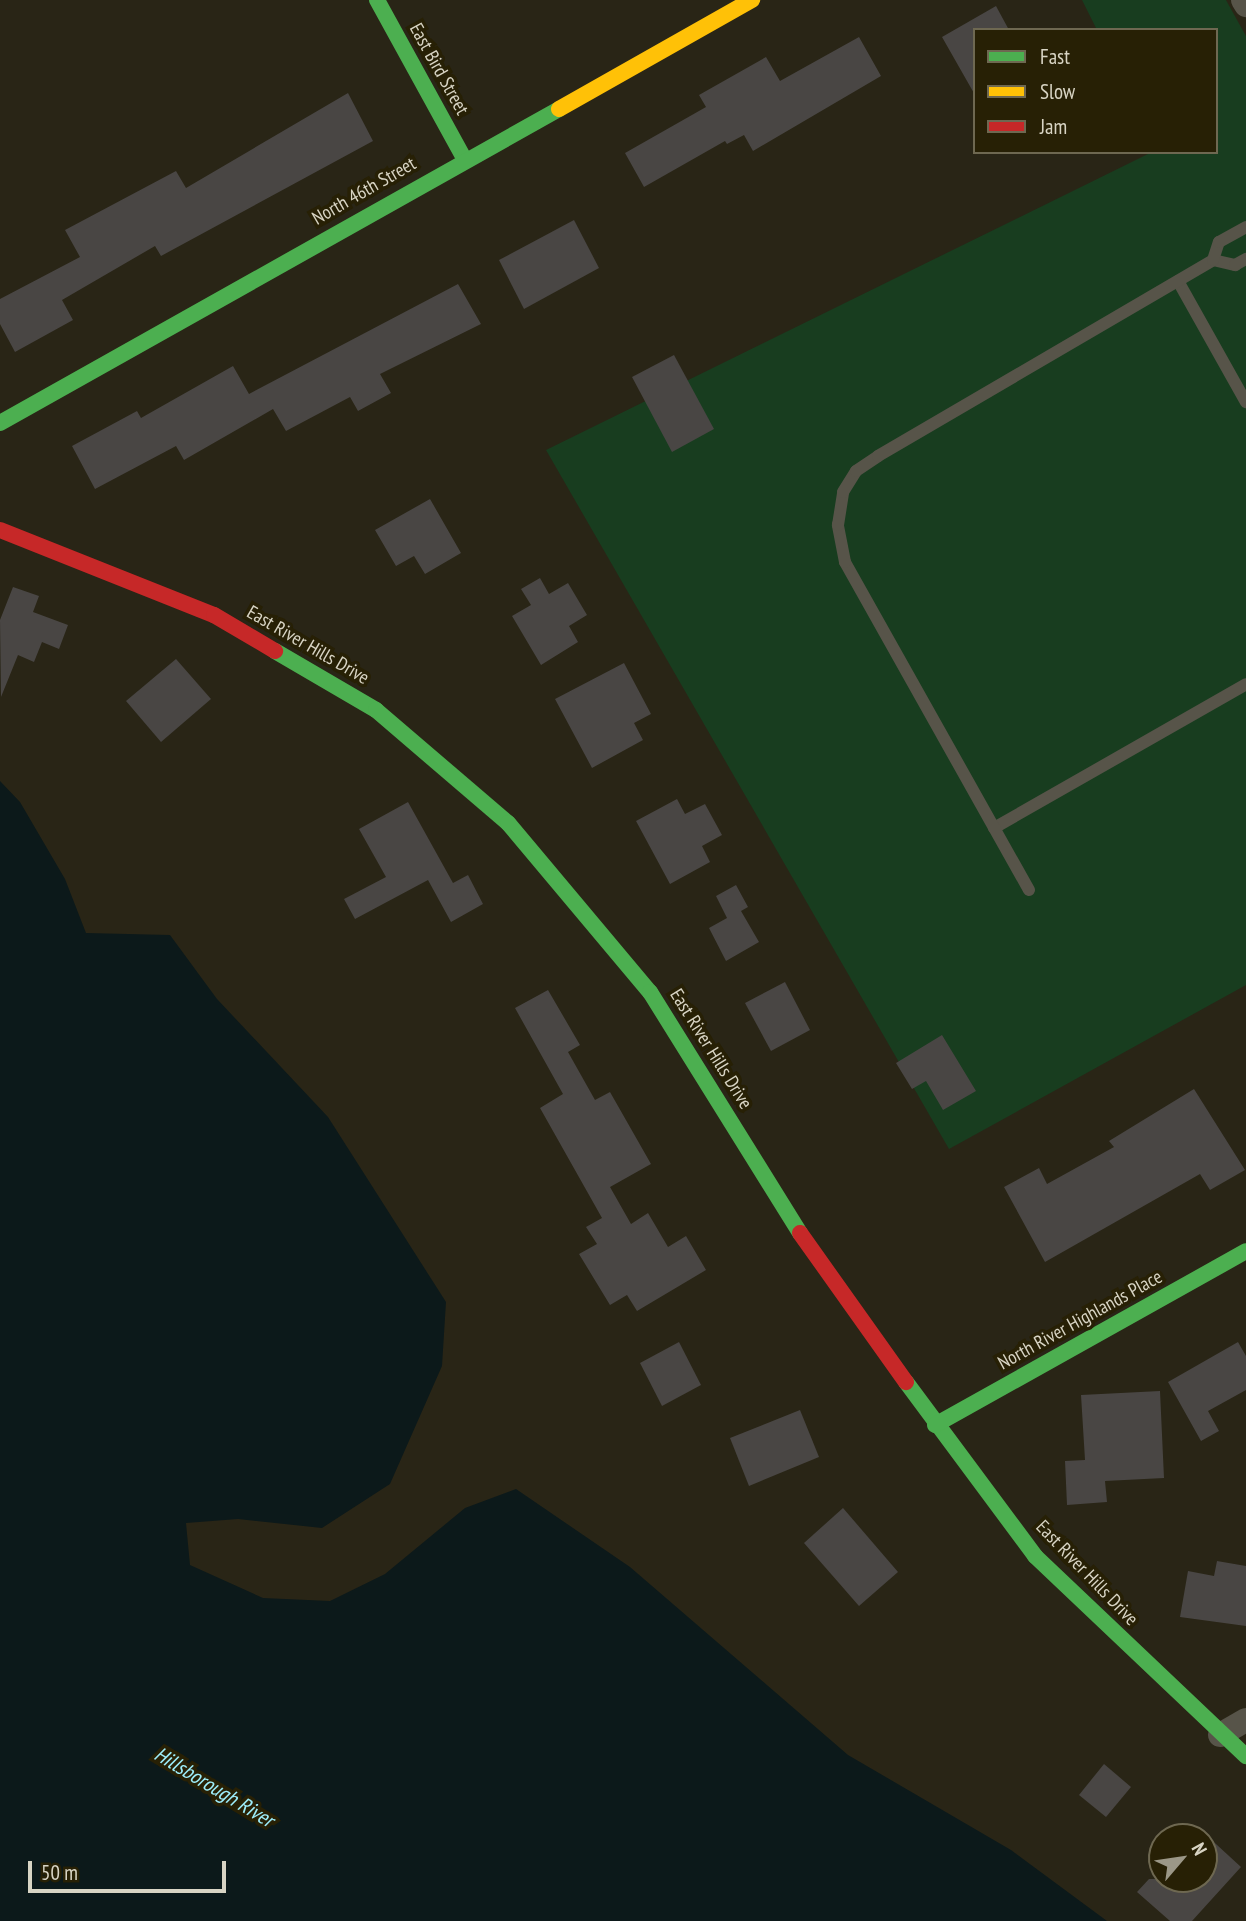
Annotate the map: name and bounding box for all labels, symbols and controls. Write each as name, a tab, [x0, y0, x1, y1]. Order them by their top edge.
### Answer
street label: East Bird Street	[404, 19, 474, 119]
legend	[973, 28, 1218, 154]
text: Fast	[1040, 43, 1070, 70]
text: Slow	[1040, 78, 1075, 105]
text: Jam	[1040, 113, 1067, 140]
street label: North 46th Street	[308, 152, 420, 230]
street label: East River Hills Drive	[243, 601, 373, 689]
street label: East River Hills Drive	[665, 985, 757, 1113]
street label: North River Highlands Place	[994, 1265, 1166, 1375]
street label: East River Hills Drive	[1031, 1516, 1143, 1630]
water label: Hillsborough River	[150, 1741, 278, 1833]
north arrow	[1148, 1823, 1218, 1893]
text: N	[1187, 1838, 1213, 1859]
scale bar	[32, 1848, 229, 1892]
text: 50 m	[41, 1859, 78, 1886]

